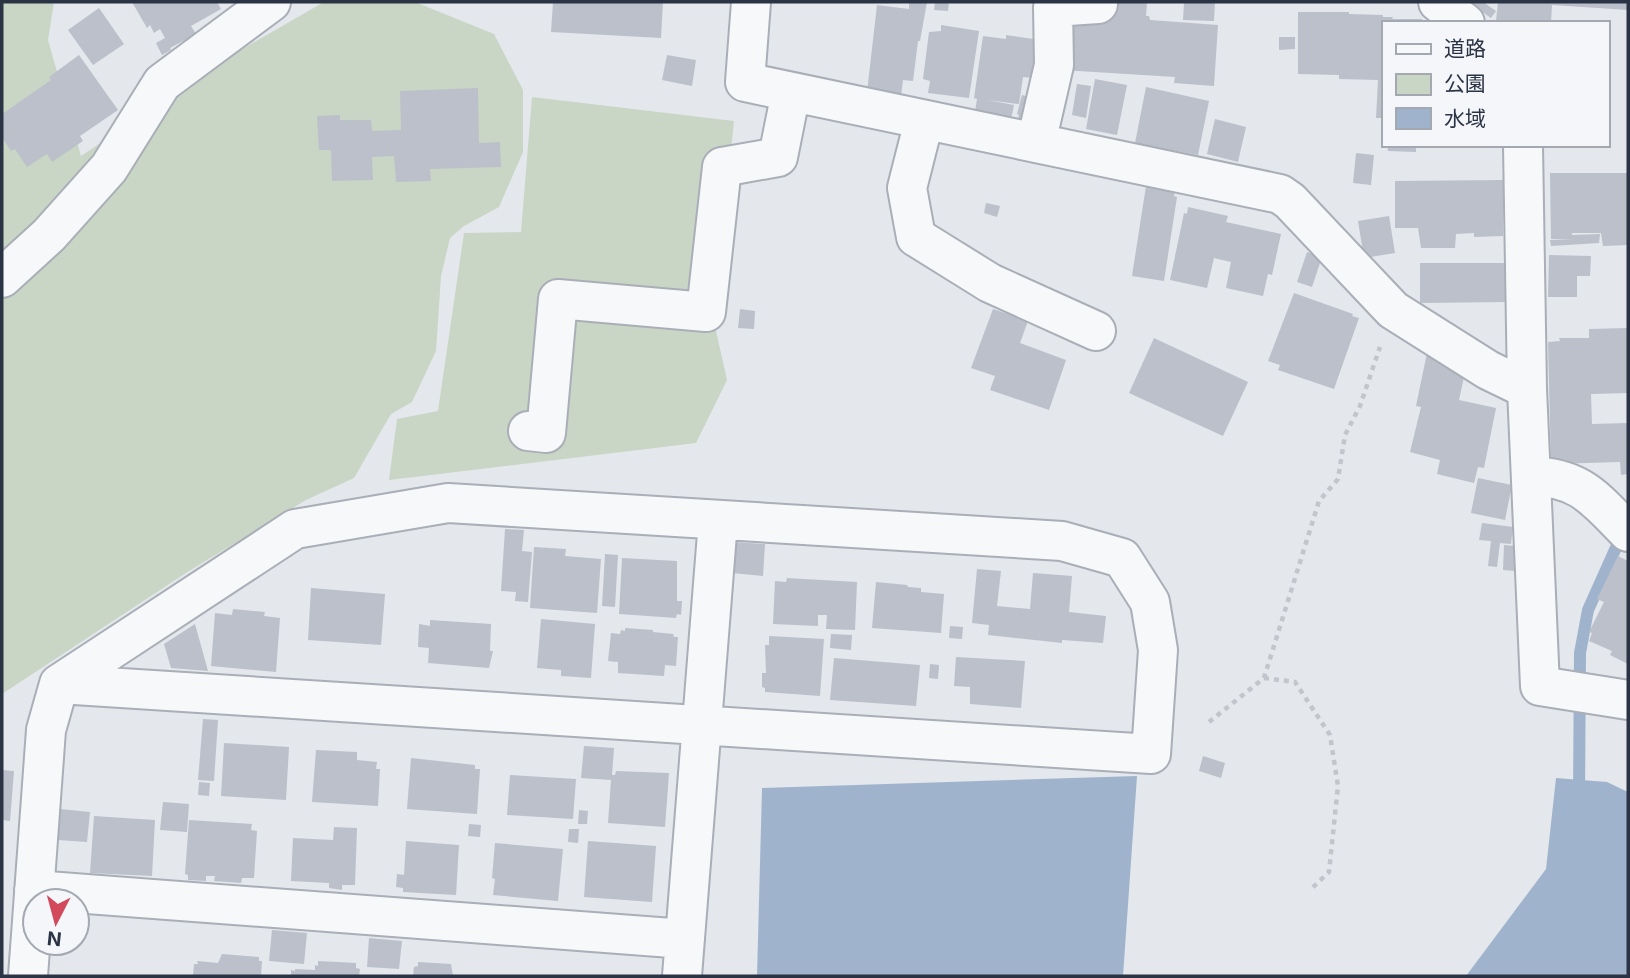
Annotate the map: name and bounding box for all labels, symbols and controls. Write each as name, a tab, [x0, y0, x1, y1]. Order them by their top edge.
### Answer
legend	[1382, 21, 1609, 147]
text: 道路	[1444, 36, 1486, 61]
text: 公園	[1444, 71, 1486, 96]
text: 水域	[1444, 106, 1486, 131]
north arrow	[21, 887, 91, 957]
text: N	[46, 926, 63, 951]

